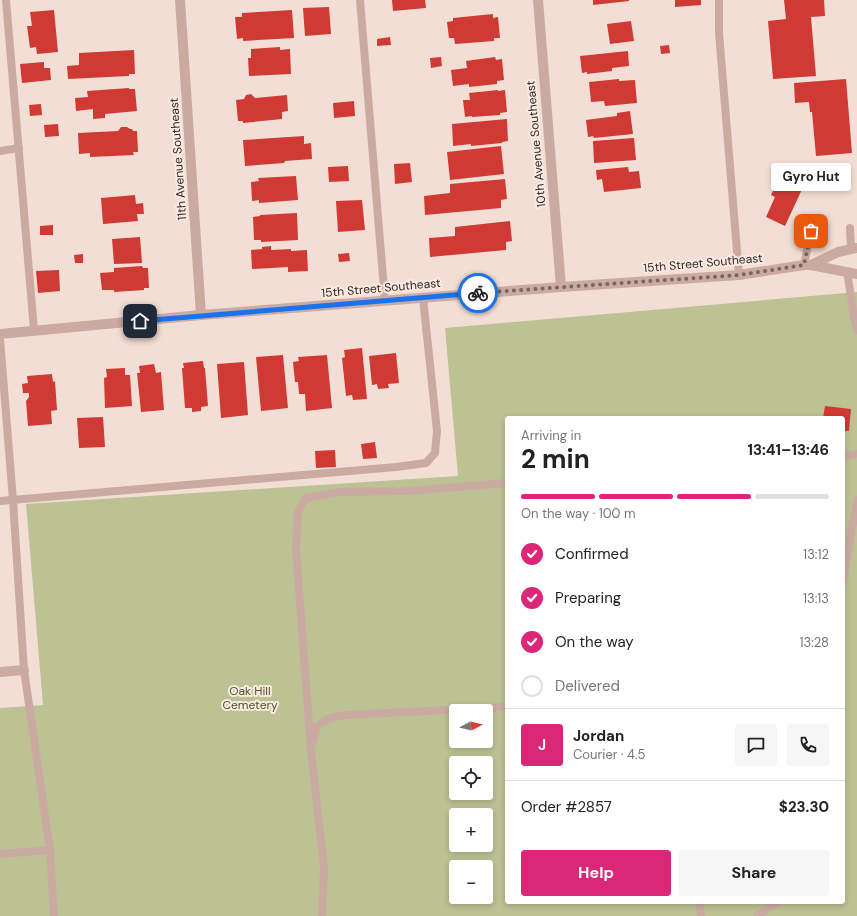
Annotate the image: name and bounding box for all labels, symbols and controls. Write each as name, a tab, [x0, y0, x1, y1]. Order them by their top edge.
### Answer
street label: 10th Avenue Southeast	[522, 80, 550, 208]
street label: 11th Avenue Southeast	[166, 97, 190, 221]
callout: Gyro Hut	[771, 163, 851, 191]
text: Gyro Hut	[782, 168, 840, 185]
pin	[794, 214, 828, 248]
icon: bag	[800, 220, 822, 242]
street label: 15th Street Southeast	[643, 250, 763, 276]
courier	[458, 273, 498, 313]
street label: 15th Street Southeast	[321, 275, 441, 301]
icon: bike	[467, 282, 489, 304]
pin	[123, 304, 157, 338]
icon: home	[129, 310, 151, 332]
text: Arriving in	[521, 427, 581, 444]
text: 13:41–13:46	[747, 440, 829, 460]
text: 2 min	[521, 442, 590, 476]
text: On the way · 100 m	[521, 505, 636, 522]
icon: check	[521, 543, 543, 565]
text: Confirmed	[555, 544, 629, 564]
text: 13:12	[803, 546, 829, 563]
icon: check	[521, 587, 543, 609]
text: Preparing	[555, 588, 621, 608]
text: 13:13	[803, 590, 829, 607]
icon: check	[521, 631, 543, 653]
text: On the way	[555, 632, 634, 652]
text: 13:28	[799, 634, 829, 651]
text: Delivered	[555, 676, 620, 696]
park label: Oak Hill Cemetery	[222, 683, 278, 713]
north arrow	[449, 704, 493, 748]
map controls	[449, 704, 493, 904]
button: chat	[735, 724, 777, 766]
button: phone	[787, 724, 829, 766]
text: Jordan	[573, 726, 624, 746]
text: J	[538, 735, 546, 755]
text: Courier · 4.5	[573, 746, 646, 763]
button: locate	[449, 756, 493, 800]
text: Order #2857	[521, 797, 612, 817]
text: $23.30	[779, 797, 829, 817]
button: +	[449, 808, 493, 852]
button: Help	[521, 850, 671, 896]
button: Share	[679, 850, 829, 896]
button: −	[449, 860, 493, 904]

